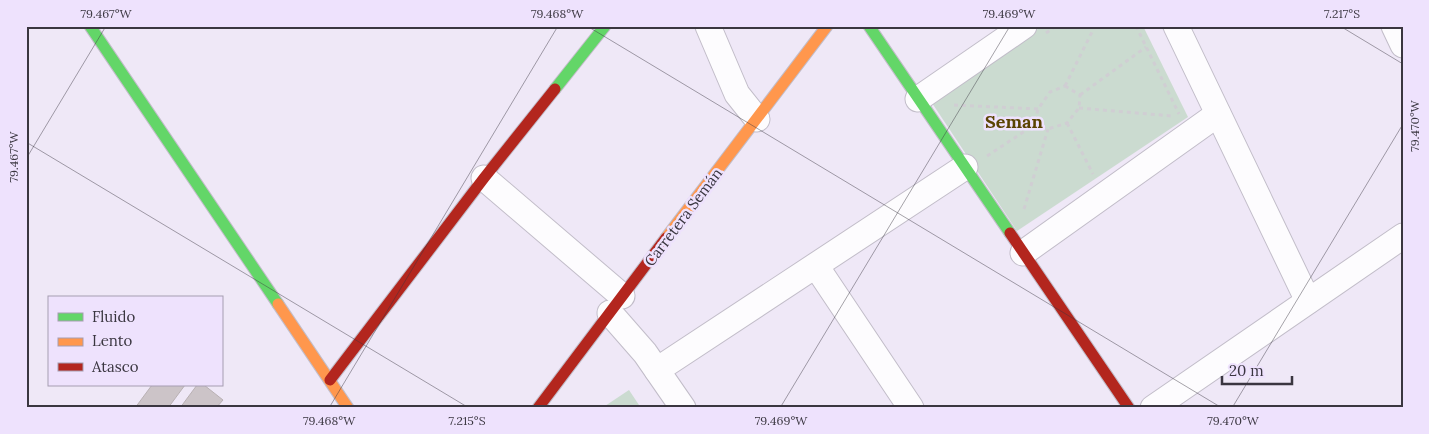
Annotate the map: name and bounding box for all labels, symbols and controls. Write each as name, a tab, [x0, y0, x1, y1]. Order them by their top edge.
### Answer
text: 79.467°W	[81, 6, 133, 21]
text: 79.468°W	[531, 6, 584, 21]
text: 79.469°W	[983, 6, 1036, 21]
text: 7.217°S	[1324, 6, 1360, 21]
text: 79.470°W	[1407, 99, 1422, 152]
district label: Seman	[985, 110, 1043, 133]
text: 79.467°W	[6, 130, 21, 182]
street label: Carretera Semán	[640, 164, 726, 270]
legend	[48, 296, 222, 386]
text: Fluido	[92, 307, 135, 326]
text: Lento	[92, 331, 133, 350]
scale bar	[1222, 354, 1292, 386]
text: Atasco	[91, 357, 139, 376]
text: 20 m	[1229, 361, 1264, 380]
text: 79.468°W	[303, 413, 356, 428]
text: 7.215°S	[449, 413, 486, 428]
text: 79.469°W	[755, 413, 808, 428]
text: 79.470°W	[1207, 413, 1260, 428]

